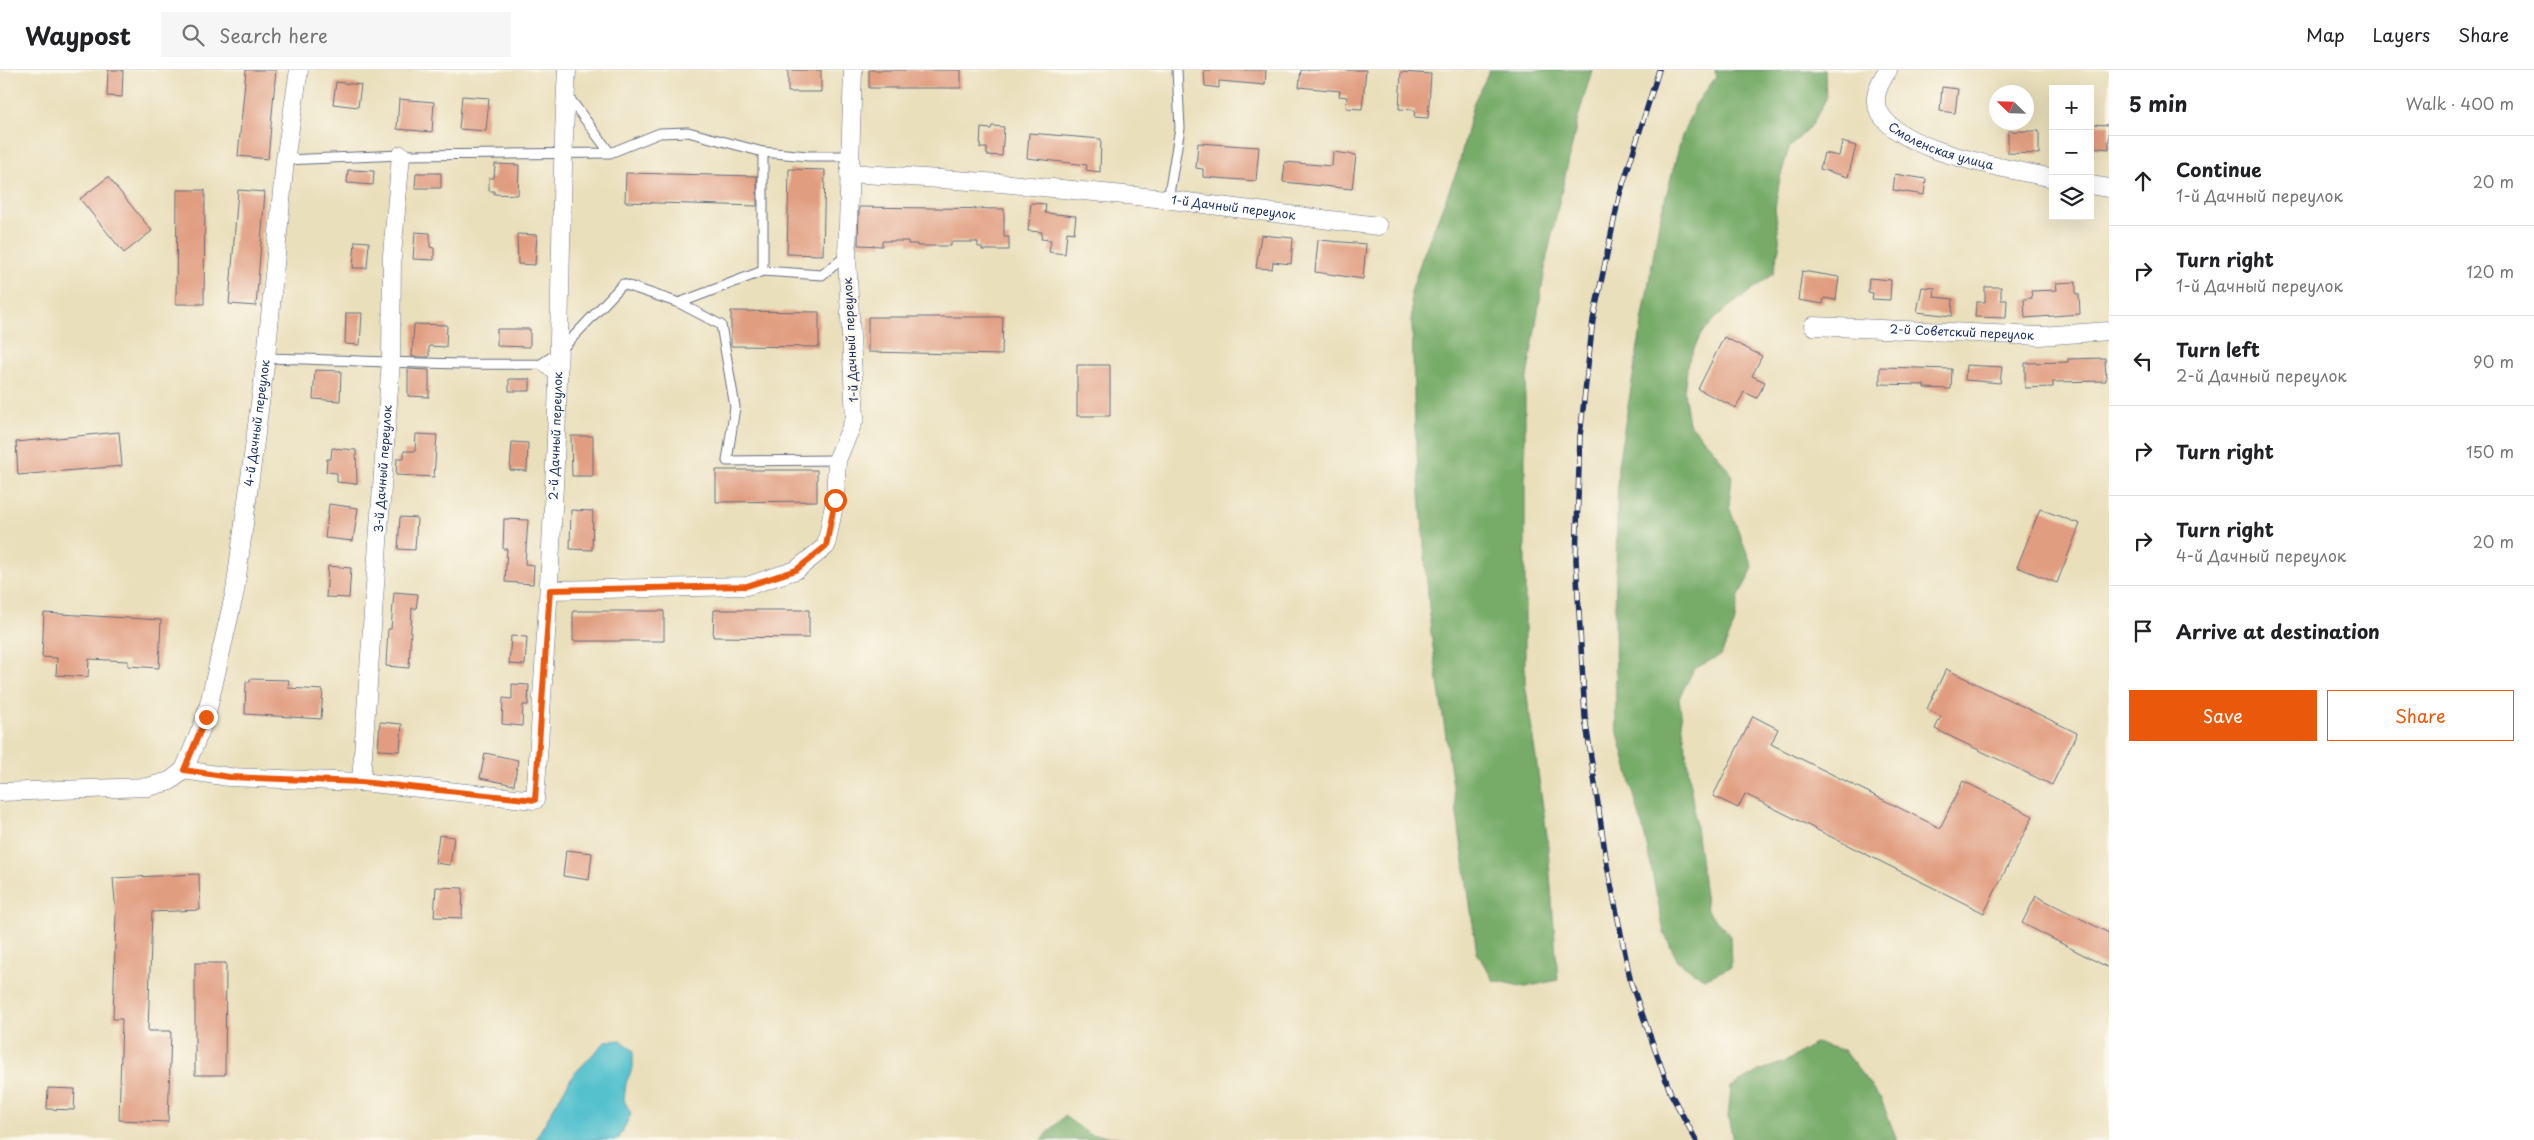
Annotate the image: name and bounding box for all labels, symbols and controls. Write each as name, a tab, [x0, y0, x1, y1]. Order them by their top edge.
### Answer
search box	[161, 12, 511, 57]
text: Waypost	[25, 17, 131, 53]
icon: search	[179, 21, 207, 49]
text: Search here	[219, 21, 328, 49]
text: Map	[2306, 21, 2345, 48]
text: Layers	[2373, 21, 2430, 48]
text: Share	[2458, 21, 2509, 48]
north arrow	[1989, 85, 2034, 130]
map controls	[2049, 85, 2094, 220]
button: +	[2049, 85, 2094, 130]
text: 5 min	[2129, 87, 2187, 119]
text: Walk · 400 m	[2406, 91, 2514, 115]
street label: Смоленская улица	[1885, 117, 1996, 174]
button: −	[2049, 130, 2094, 175]
text: Continue	[2176, 155, 2262, 183]
icon: ahead	[2129, 167, 2157, 195]
text: 20 m	[2473, 169, 2514, 193]
button: layers	[2049, 175, 2094, 220]
text: 1-й Дачный переулок	[2176, 183, 2343, 207]
street label: 1-й Дачный переулок	[1170, 190, 1298, 224]
text: Turn right	[2176, 245, 2274, 273]
icon: right	[2129, 257, 2157, 285]
text: 120 m	[2467, 259, 2514, 283]
text: 1-й Дачный переулок	[2176, 273, 2343, 297]
street label: 1-й Дачный переулок	[838, 276, 862, 403]
street label: 2-й Советский переулок	[1889, 319, 2035, 344]
text: Turn left	[2176, 335, 2260, 363]
icon: left	[2129, 347, 2157, 375]
text: 90 m	[2473, 349, 2514, 373]
street label: 4-й Дачный переулок	[239, 358, 274, 488]
text: 2-й Дачный переулок	[2176, 363, 2347, 387]
street label: 2-й Дачный переулок	[543, 371, 566, 500]
street label: 3-й Дачный переулок	[369, 403, 396, 533]
icon: right	[2129, 437, 2157, 465]
text: Turn right	[2176, 437, 2274, 465]
text: 150 m	[2466, 439, 2514, 463]
route start	[824, 489, 847, 512]
text: Turn right	[2176, 515, 2274, 543]
icon: right	[2129, 527, 2157, 555]
text: 20 m	[2473, 529, 2514, 553]
text: 4-й Дачный переулок	[2176, 543, 2346, 567]
icon: arrive	[2129, 617, 2157, 645]
text: Arrive at destination	[2176, 617, 2380, 645]
button: Save	[2129, 690, 2317, 741]
button: Share	[2327, 690, 2514, 741]
route end	[195, 706, 218, 729]

